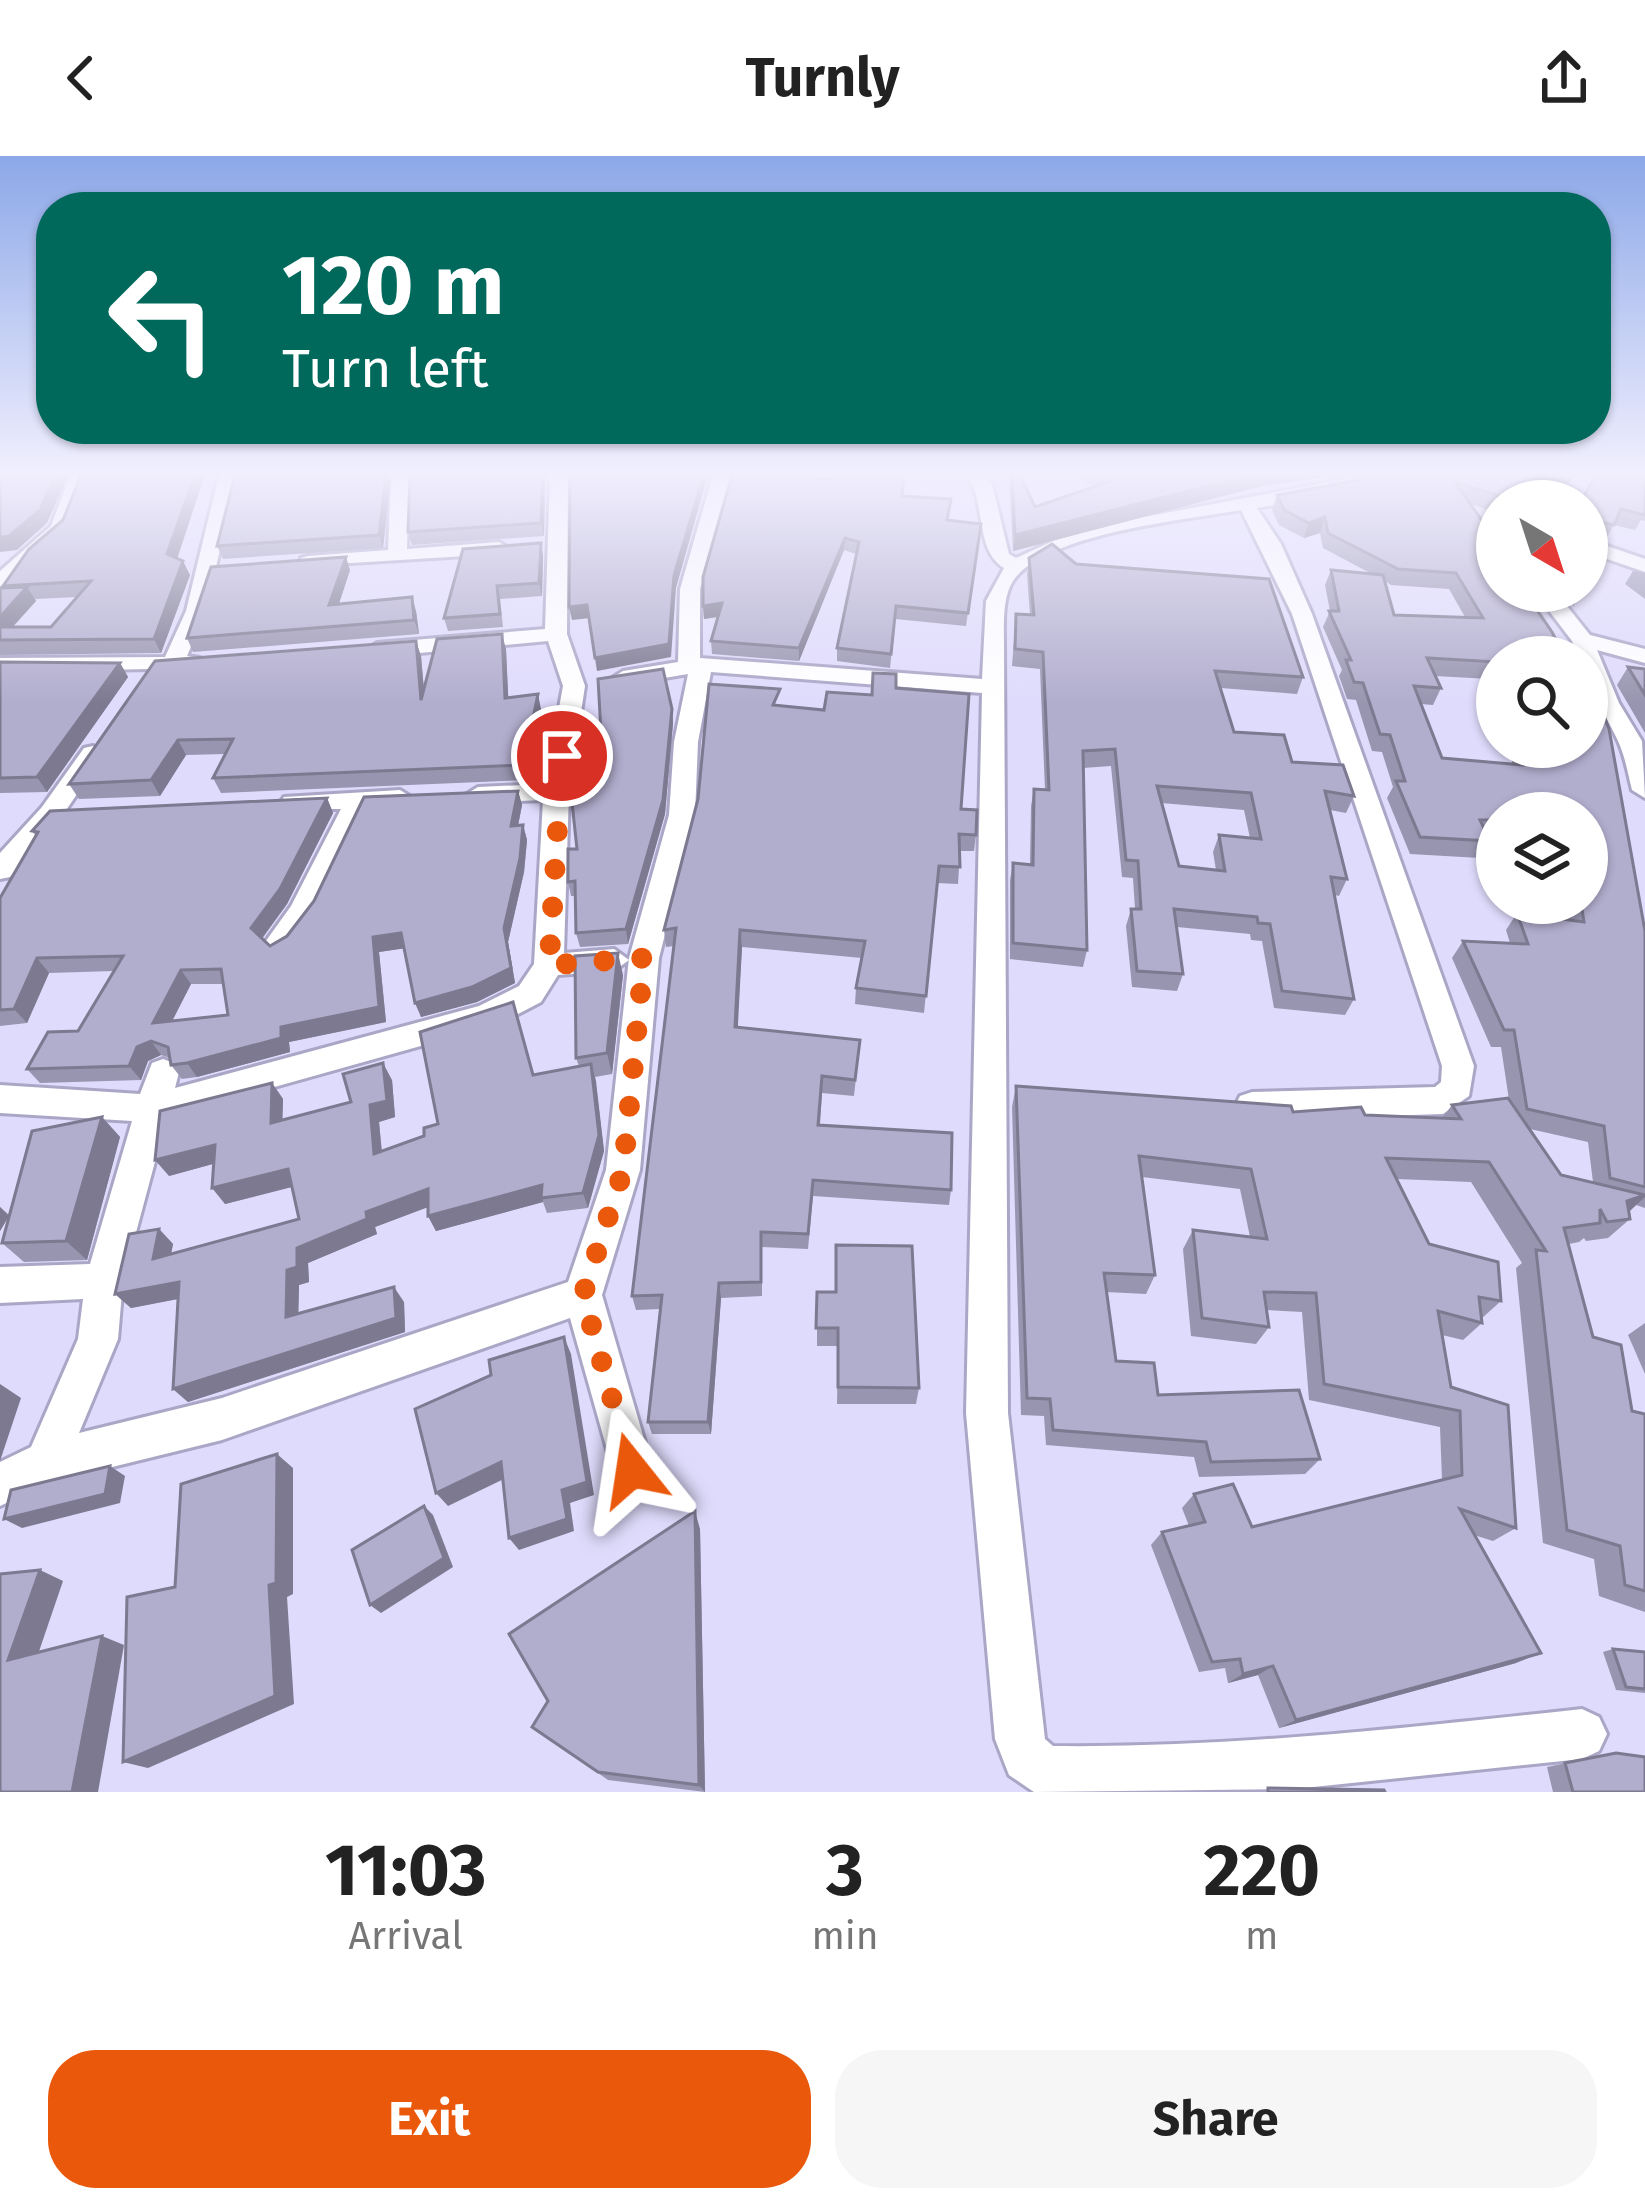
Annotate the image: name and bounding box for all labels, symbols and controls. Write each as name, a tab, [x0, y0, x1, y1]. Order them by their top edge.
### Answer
icon: back	[48, 45, 114, 111]
icon: share	[1531, 45, 1597, 111]
text: Turnly	[745, 46, 900, 110]
text: 120 m	[282, 235, 504, 336]
icon: left	[84, 240, 240, 396]
text: Turn left	[282, 337, 489, 401]
north arrow	[1476, 480, 1608, 612]
map controls	[1476, 480, 1608, 924]
button: search	[1476, 636, 1608, 768]
pin	[511, 705, 613, 807]
icon: arrive	[529, 723, 595, 789]
button: layers	[1476, 792, 1608, 924]
position arrow	[569, 1407, 695, 1533]
text: 11:03	[325, 1828, 487, 1914]
text: 3	[826, 1828, 864, 1914]
text: 220	[1204, 1828, 1320, 1914]
text: Arrival	[349, 1913, 463, 1959]
text: min	[811, 1913, 879, 1959]
text: m	[1245, 1913, 1279, 1959]
button: Exit	[48, 2050, 811, 2188]
button: Share	[835, 2050, 1597, 2188]

